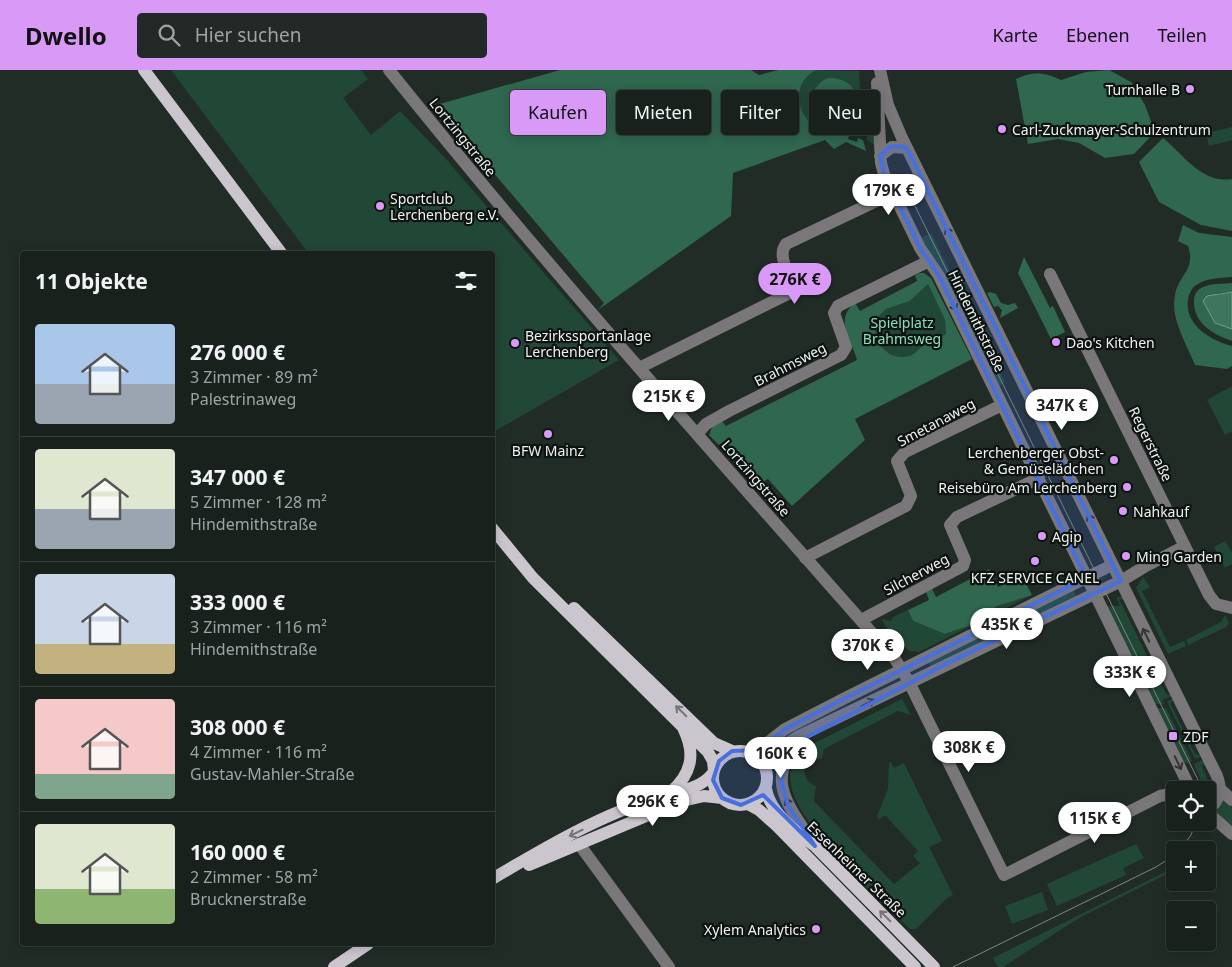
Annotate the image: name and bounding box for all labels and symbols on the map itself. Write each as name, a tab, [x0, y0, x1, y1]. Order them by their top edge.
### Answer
place label: Turnhalle B	[1105, 80, 1180, 99]
marker: Turnhalle B	[1184, 83, 1196, 95]
street label: Lortzingstraße	[425, 94, 501, 180]
place label: Carl-Zuckmayer-Schulzentrum	[1012, 120, 1211, 139]
marker: Carl-Zuckmayer-Schulzentrum	[996, 123, 1008, 135]
pin: 179K €	[848, 174, 930, 216]
place label: Sportclub Lerchenberg e.V.	[390, 189, 499, 224]
marker: Sportclub Lerchenberg e.V.	[374, 200, 386, 212]
one-way arrow	[943, 227, 953, 242]
pin: 276K €	[754, 262, 836, 305]
street label: Hindemithstraße	[944, 267, 1010, 375]
one-way arrow	[949, 296, 958, 311]
park label: Spielplatz Brahmsweg	[863, 313, 941, 348]
place label: Bezirkssportanlage Lerchenberg	[525, 326, 651, 361]
place label: Dao's Kitchen	[1066, 333, 1155, 352]
marker: Dao's Kitchen	[1050, 336, 1062, 348]
marker: Bezirkssportanlage Lerchenberg	[509, 337, 521, 349]
street label: Brahmsweg	[751, 338, 829, 390]
pin: 215K €	[628, 380, 710, 422]
pin: 347K €	[1021, 388, 1103, 431]
street label: Smetanaweg	[894, 394, 978, 450]
street label: Regerstraße	[1125, 404, 1177, 485]
marker: BFW Mainz	[542, 428, 554, 440]
street label: Lortzingstraße	[717, 436, 795, 521]
place label: BFW Mainz	[512, 441, 585, 460]
place label: Lerchenberger Obst- & Gemüselädchen	[967, 443, 1104, 478]
marker: Lerchenberger Obst- & Gemüselädchen	[1108, 454, 1120, 466]
place label: Reisebüro Am Lerchenberg	[938, 478, 1117, 497]
marker: Reisebüro Am Lerchenberg	[1121, 481, 1133, 493]
place label: Nahkauf	[1133, 502, 1190, 521]
marker: Nahkauf	[1117, 505, 1129, 517]
one-way arrow	[1086, 514, 1095, 529]
place label: Agip	[1052, 527, 1082, 546]
marker: Agip	[1036, 530, 1048, 542]
place label: Ming Garden	[1136, 547, 1222, 566]
street label: Silcherweg	[880, 549, 952, 599]
marker: Ming Garden	[1120, 550, 1132, 562]
marker: KFZ SERVICE CANEL	[1029, 555, 1041, 567]
place label: KFZ SERVICE CANEL	[971, 568, 1099, 587]
pin: 435K €	[966, 608, 1048, 650]
one-way arrow	[1140, 627, 1150, 642]
pin: 370K €	[827, 628, 909, 671]
pin: 333K €	[1089, 656, 1171, 698]
one-way arrow	[861, 698, 876, 708]
one-way arrow	[675, 705, 688, 717]
place label: ZDF	[1183, 727, 1209, 746]
pin: 308K €	[928, 730, 1010, 773]
marker: ZDF	[1167, 730, 1179, 742]
pin: 160K €	[740, 736, 822, 779]
one-way arrow	[1174, 755, 1183, 770]
pin: 296K €	[612, 784, 694, 827]
one-way arrow	[784, 798, 794, 813]
pin: 115K €	[1054, 802, 1136, 844]
street label: Essenheimer Straße	[803, 817, 911, 921]
one-way arrow	[569, 829, 584, 838]
one-way arrow	[879, 911, 891, 923]
place label: Xylem Analytics	[704, 920, 806, 939]
marker: Xylem Analytics	[810, 923, 822, 935]

